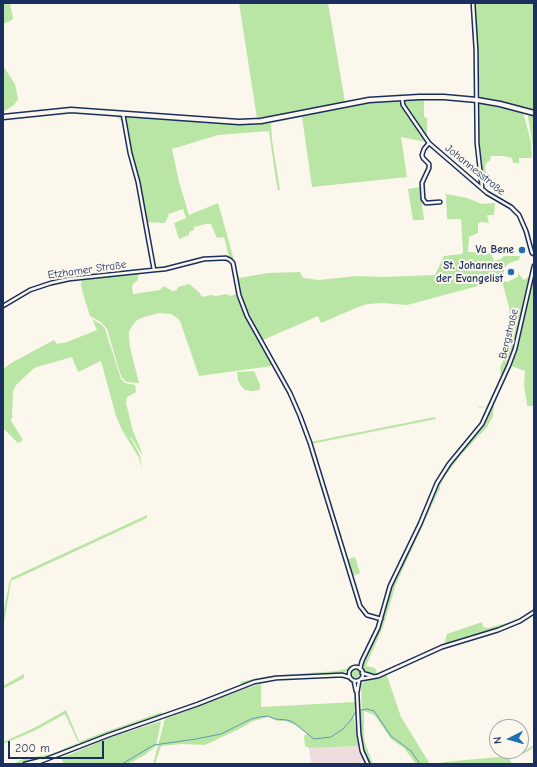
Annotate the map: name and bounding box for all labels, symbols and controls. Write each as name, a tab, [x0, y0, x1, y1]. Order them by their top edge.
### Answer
street label: Johannesstraße	[442, 142, 508, 198]
place label: Va Bene	[476, 243, 514, 257]
marker: Va Bene	[517, 245, 527, 255]
street label: Etzhamer Straße	[47, 258, 127, 282]
place label: St. Johannes der Evangelist	[436, 259, 503, 285]
marker: St. Johannes der Evangelist	[506, 267, 516, 277]
street label: Bergstraße	[496, 308, 522, 360]
north arrow	[489, 719, 529, 759]
scale bar	[10, 733, 106, 759]
text: N	[491, 736, 504, 744]
text: 200 m	[15, 741, 50, 755]

